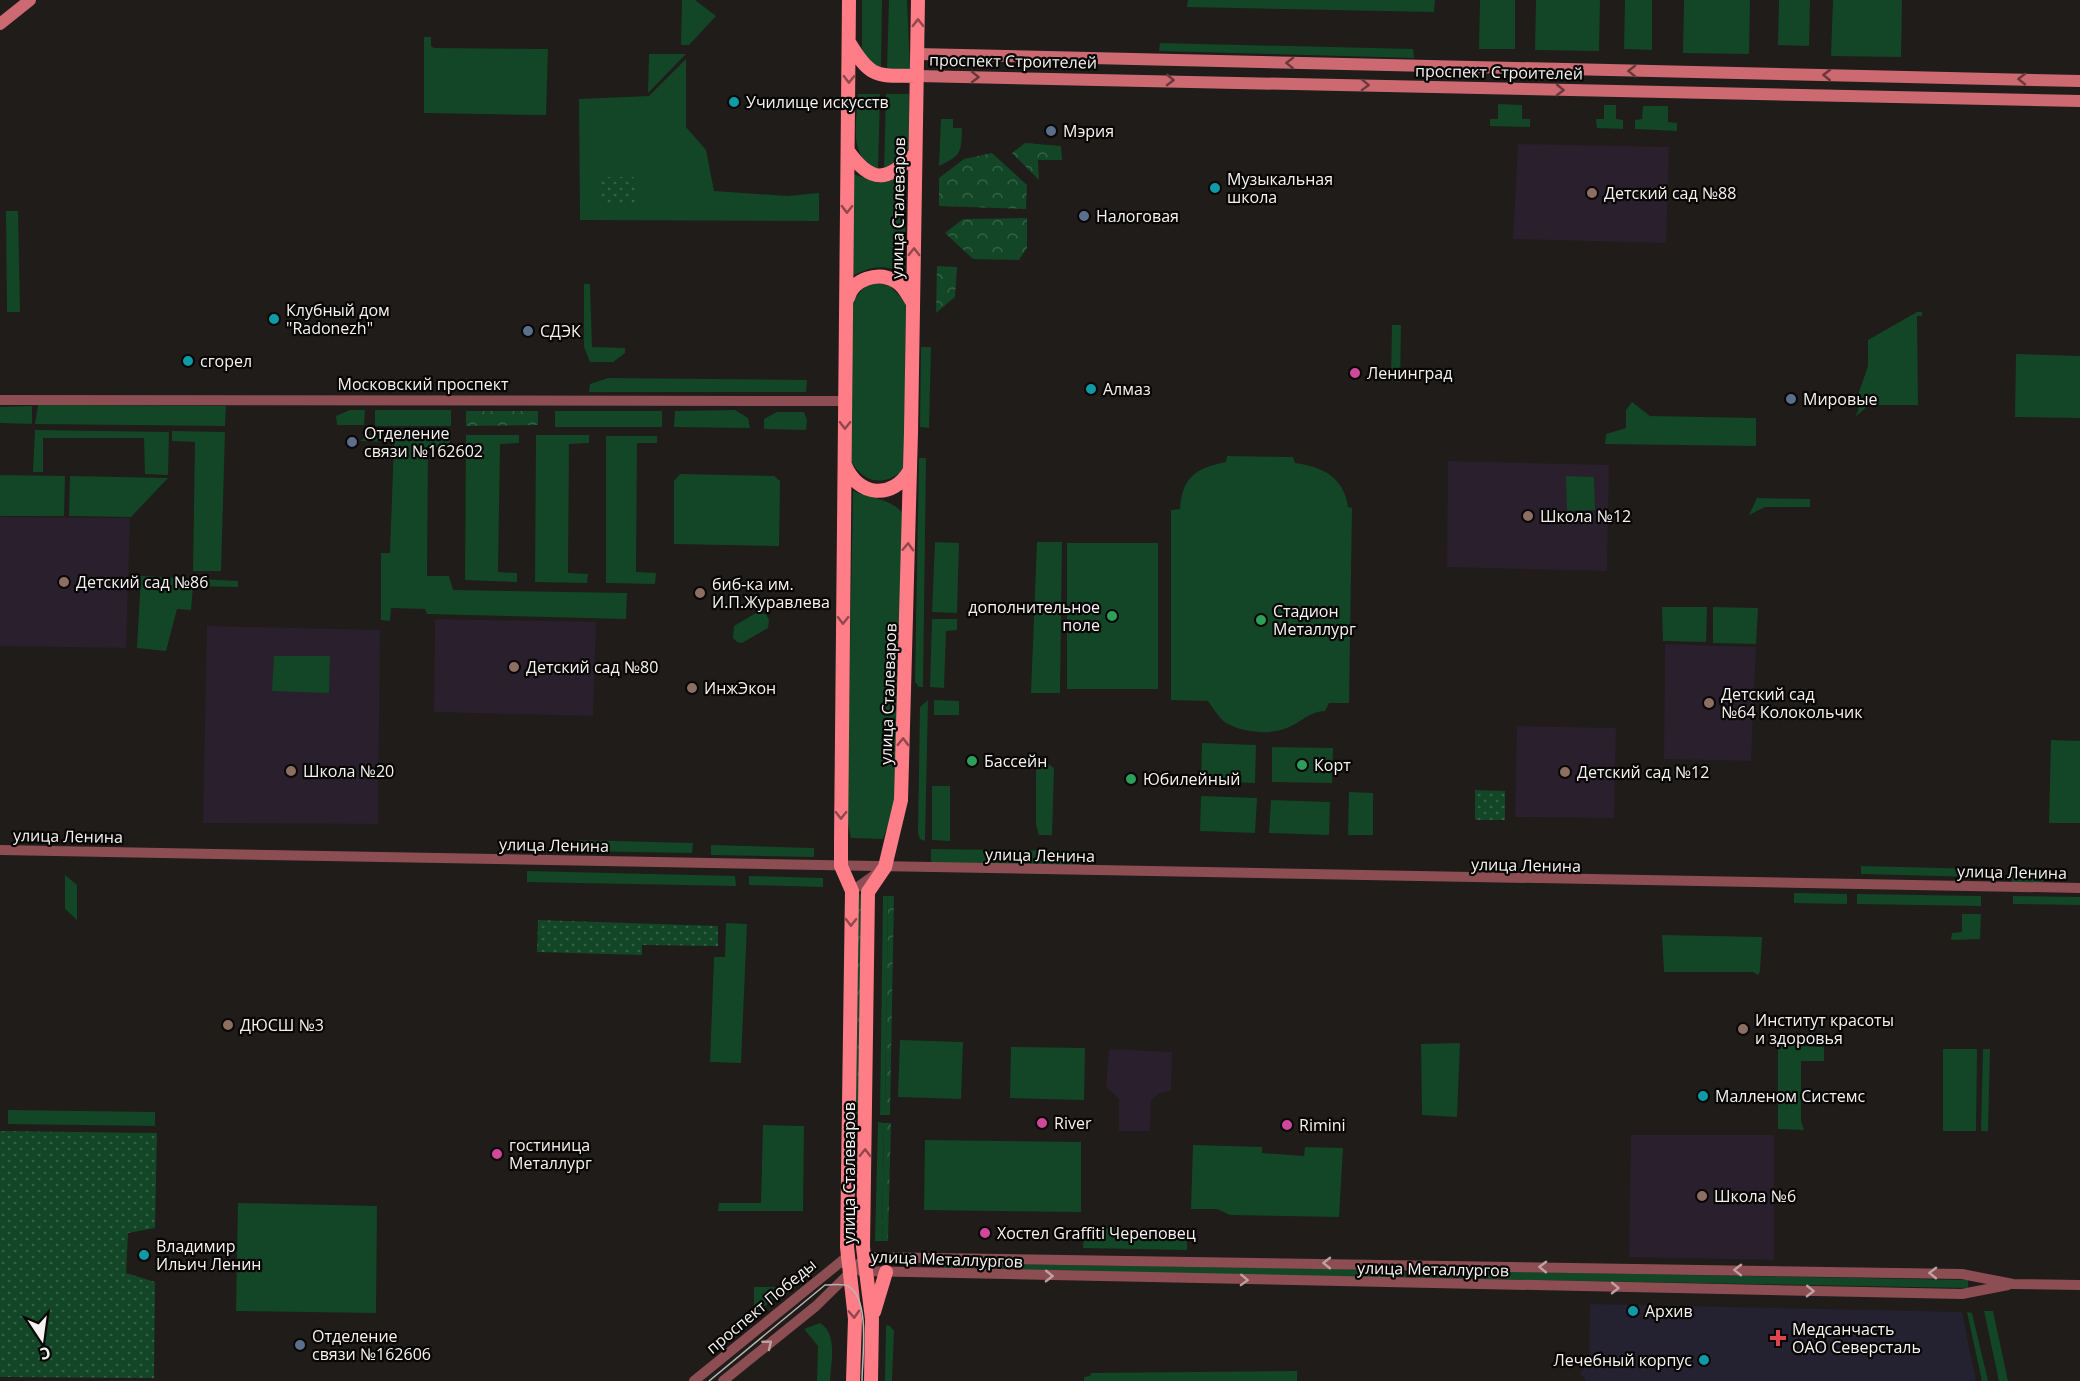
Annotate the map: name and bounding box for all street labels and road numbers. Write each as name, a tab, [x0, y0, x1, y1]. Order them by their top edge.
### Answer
street label: проспект Строителей	[929, 49, 1097, 73]
street label: проспект Строителей	[1415, 60, 1583, 84]
street label: улица Сталеваров	[886, 137, 910, 279]
street label: Московский проспект	[338, 373, 509, 395]
street label: улица Сталеваров	[875, 623, 901, 765]
street label: улица Ленина	[13, 824, 123, 848]
street label: улица Ленина	[499, 833, 609, 857]
street label: улица Ленина	[985, 843, 1095, 867]
street label: улица Ленина	[1471, 853, 1581, 877]
street label: улица Ленина	[1957, 860, 2067, 884]
street label: улица Сталеваров	[838, 1102, 860, 1244]
street label: улица Металлургов	[871, 1245, 1023, 1273]
street label: проспект Победы	[701, 1254, 821, 1358]
street label: улица Металлургов	[1357, 1257, 1509, 1281]

